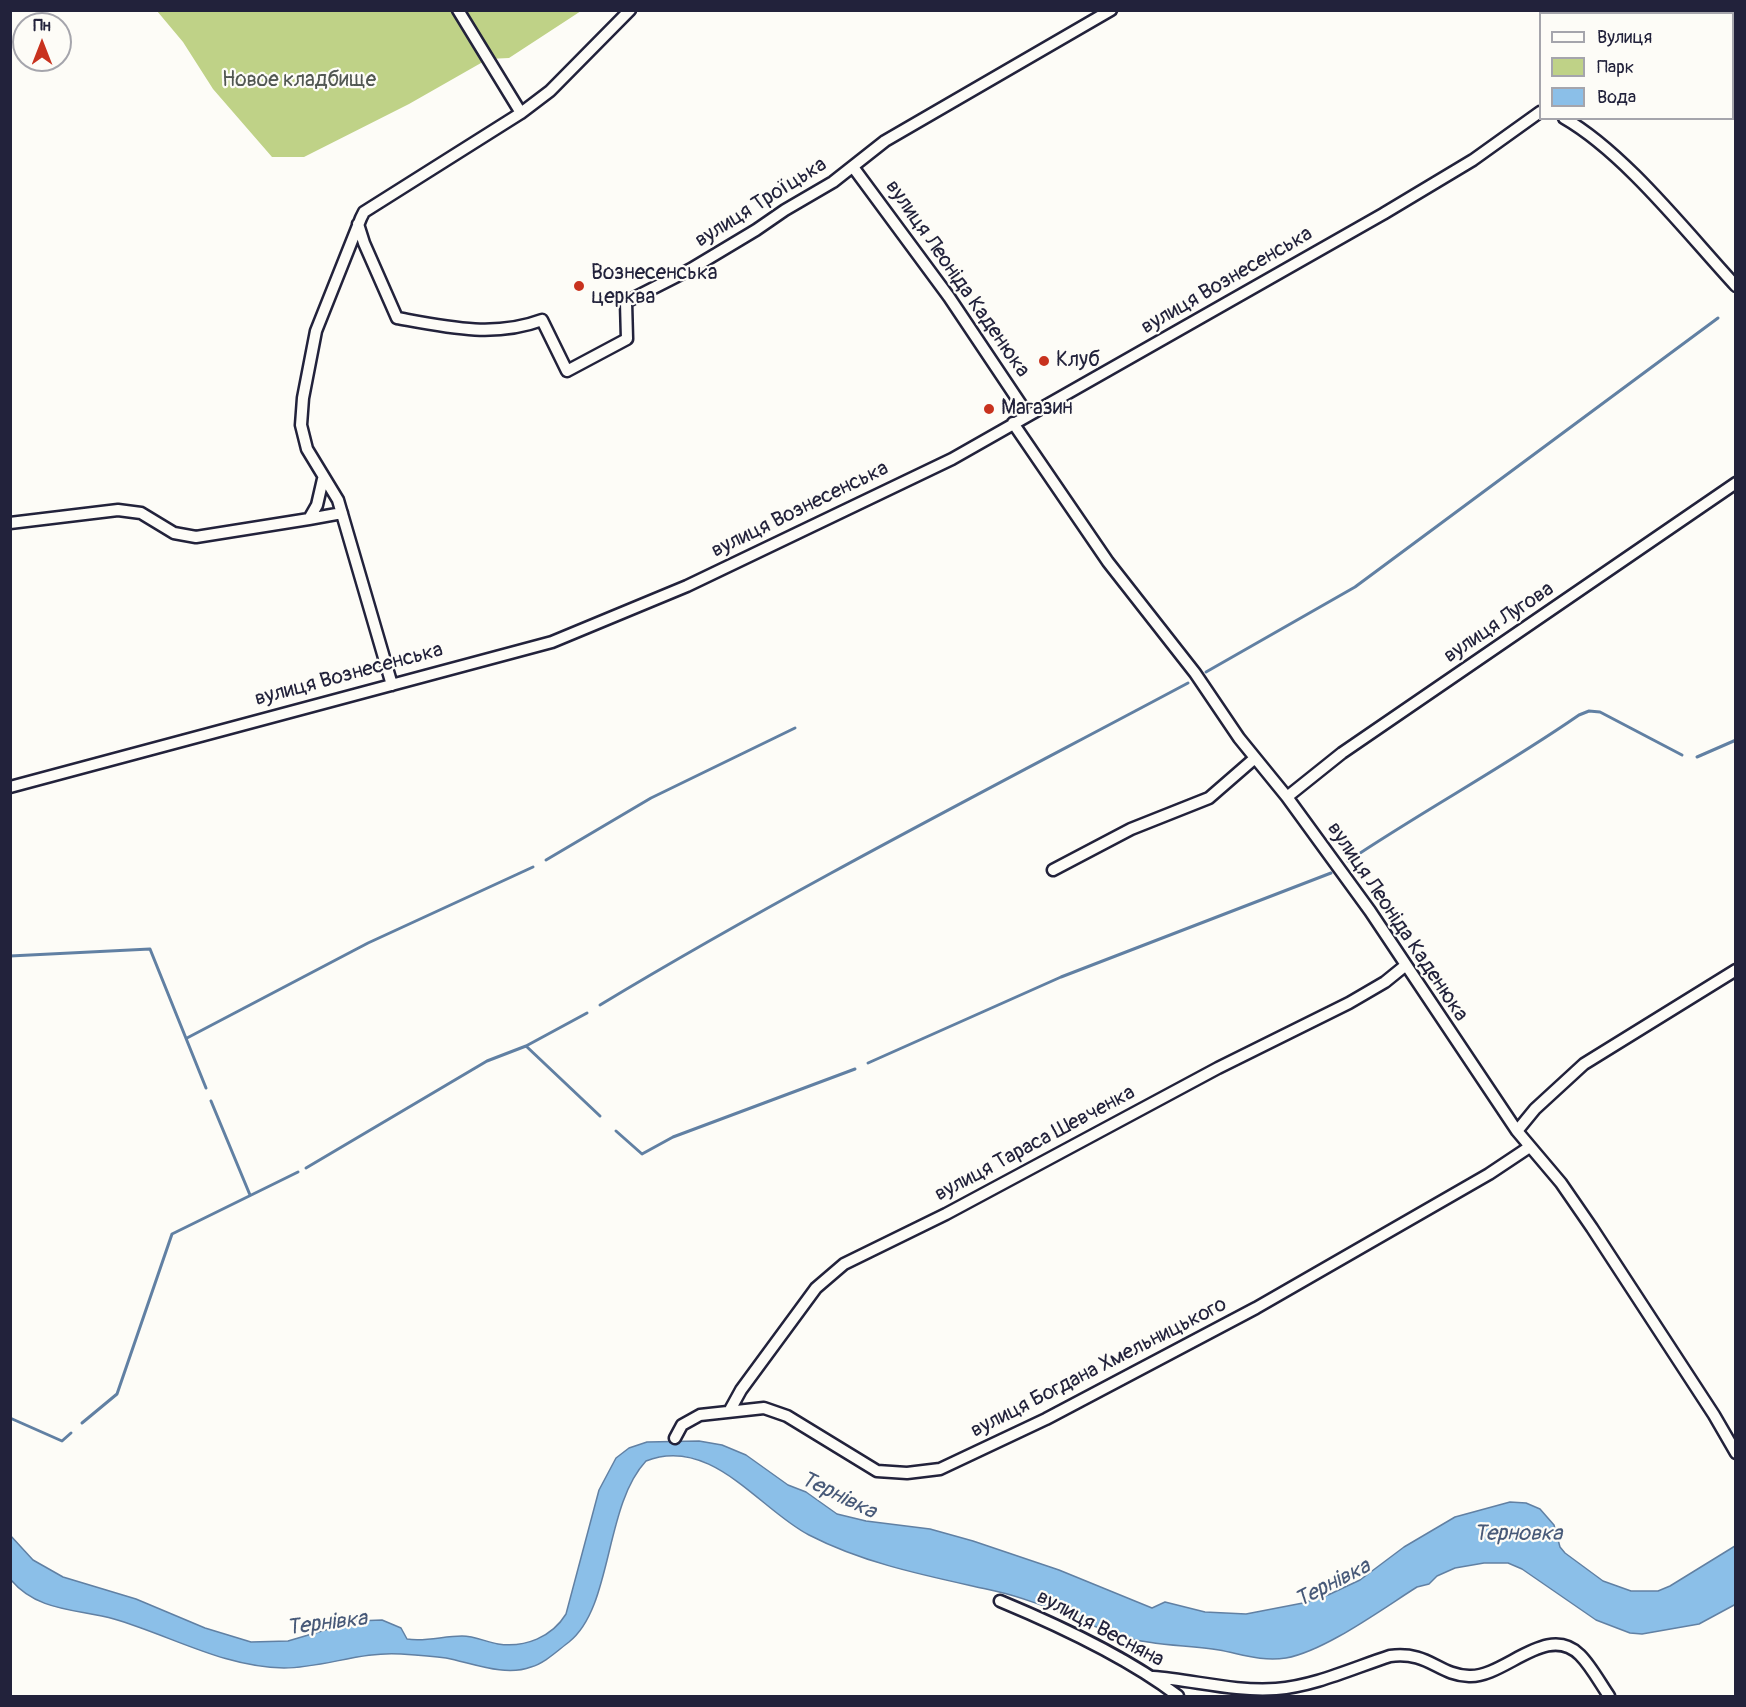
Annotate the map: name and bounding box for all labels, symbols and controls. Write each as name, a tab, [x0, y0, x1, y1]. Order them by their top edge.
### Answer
north arrow	[12, 12, 72, 72]
legend	[1539, 12, 1734, 120]
text: Пн	[33, 16, 51, 36]
text: Вулиця	[1597, 26, 1652, 49]
text: Парк	[1597, 56, 1634, 79]
park label: Новое кладбище	[222, 68, 376, 94]
text: Вода	[1597, 86, 1636, 109]
street label: вулиця Троїцька	[690, 152, 832, 254]
street label: вулиця Леоніда Каденюка	[879, 176, 1035, 382]
street label: вулиця Вознесенська	[1137, 222, 1317, 340]
place label: Вознесенська церква	[591, 261, 718, 311]
marker: Вознесенська церква	[572, 279, 586, 293]
place label: Клуб	[1056, 348, 1100, 374]
marker: Клуб	[1037, 354, 1051, 368]
place label: Магазин	[1001, 396, 1073, 422]
marker: Магазин	[982, 402, 996, 416]
street label: вулиця Вознесенська	[707, 456, 893, 564]
street label: вулиця Лугова	[1439, 577, 1559, 669]
street label: вулиця Вознесенська	[252, 638, 446, 712]
street label: вулиця Леоніда Каденюка	[1321, 818, 1473, 1026]
street label: вулиця Тараса Шевченка	[931, 1080, 1139, 1208]
street label: вулиця Богдана Хмельницького	[967, 1292, 1231, 1444]
water label: Тернівка	[796, 1466, 880, 1526]
water label: Терновка	[1474, 1521, 1562, 1547]
water label: Тернівка	[1291, 1554, 1375, 1614]
street label: вулиця Весняна	[1032, 1585, 1168, 1673]
water label: Тернівка	[285, 1606, 369, 1642]

